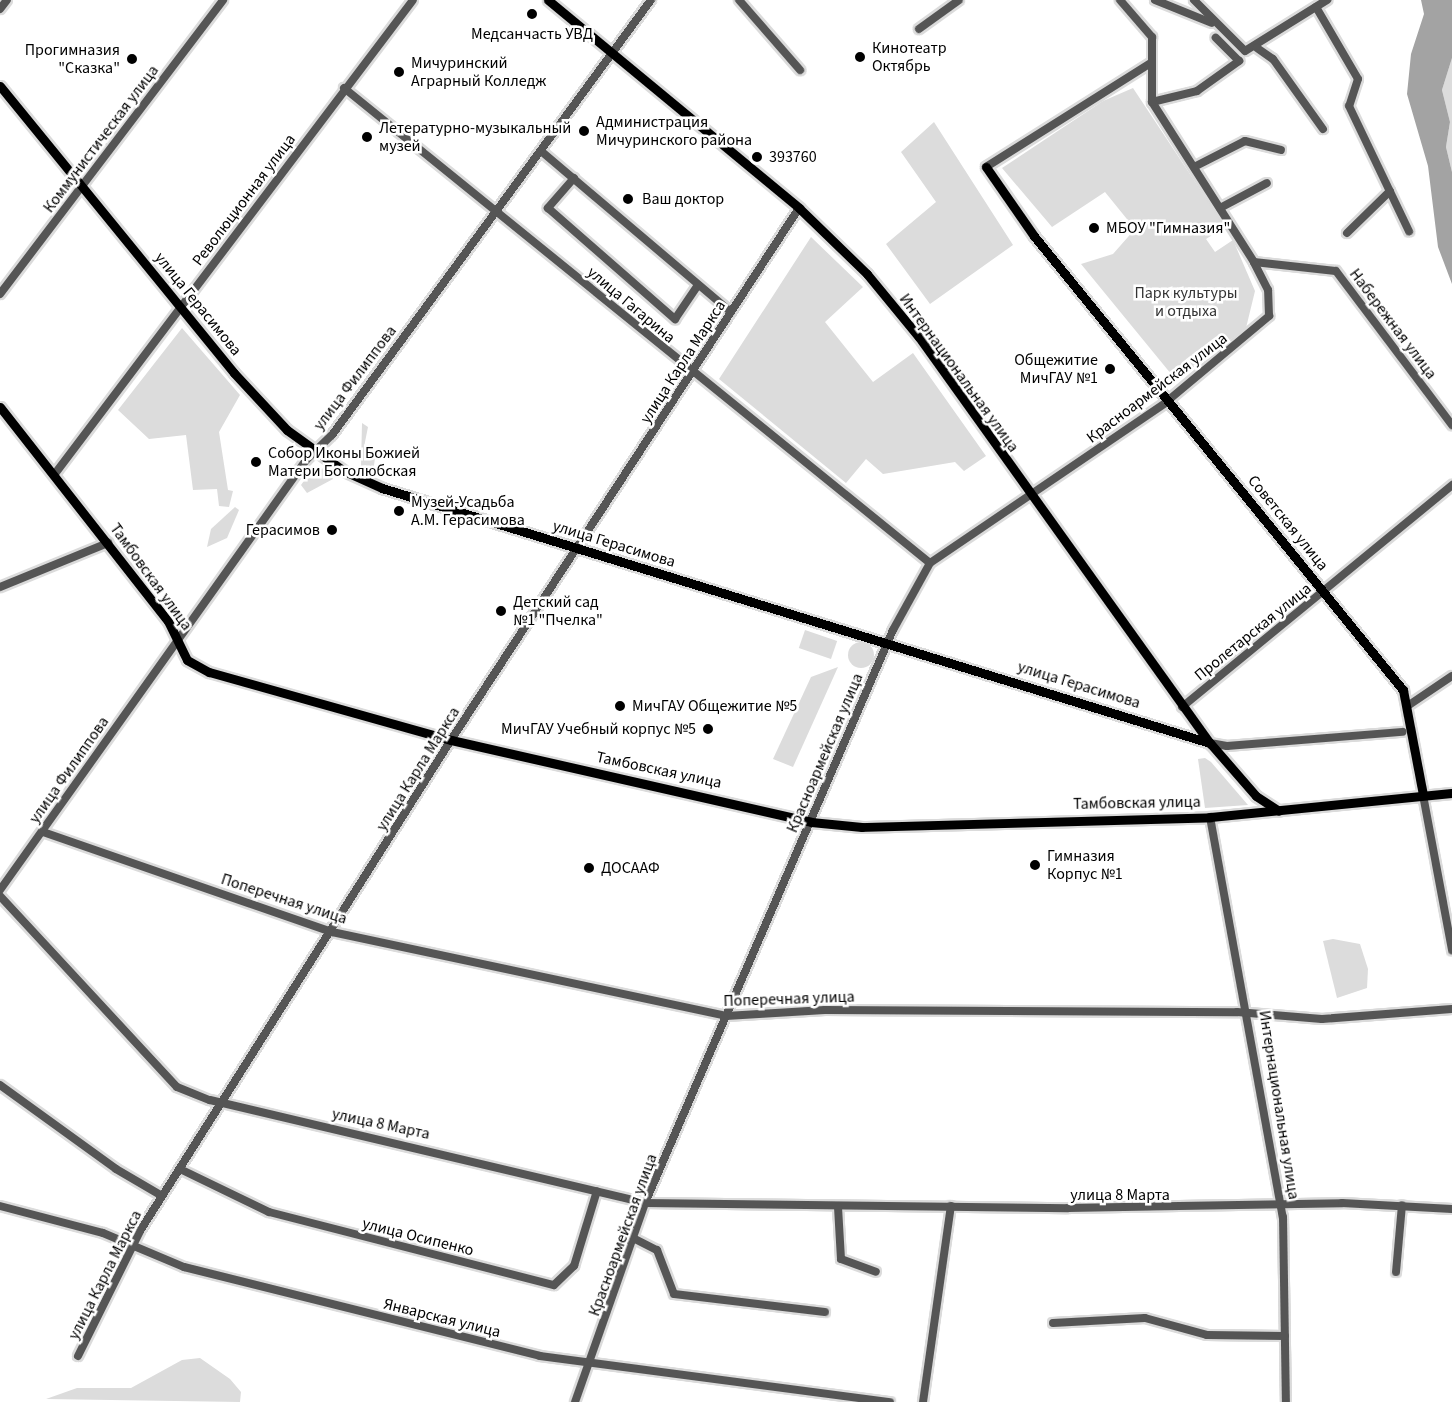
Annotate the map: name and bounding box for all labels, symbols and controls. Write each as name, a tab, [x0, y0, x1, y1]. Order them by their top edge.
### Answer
marker: Медсанчасть УВД	[523, 5, 541, 23]
place label: Медсанчасть УВД	[471, 24, 593, 44]
place label: Кинотеатр Октябрь	[872, 38, 947, 76]
place label: Прогимназия "Сказка"	[25, 40, 120, 78]
marker: Кинотеатр Октябрь	[853, 50, 867, 64]
marker: Прогимназия "Сказка"	[125, 52, 139, 66]
place label: Мичуринский Аграрный Колледж	[411, 53, 546, 91]
street label: Коммунистическая улица	[39, 61, 163, 217]
marker: Мичуринский Аграрный Колледж	[392, 65, 406, 79]
place label: Администрация Мичуринского района	[596, 112, 752, 150]
place label: Летературно-музыкальный музей	[379, 118, 571, 156]
marker: Администрация Мичуринского района	[577, 124, 591, 138]
street label: Революционная улица	[188, 130, 300, 270]
marker: Летературно-музыкальный музей	[360, 130, 374, 144]
place label: 393760	[769, 147, 817, 167]
marker: 393760	[750, 150, 764, 164]
place label: Ваш доктор	[642, 189, 724, 209]
marker: Ваш доктор	[619, 190, 637, 208]
place label: МБОУ "Гимназия"	[1106, 218, 1230, 238]
marker: МБОУ "Гимназия"	[1087, 221, 1101, 235]
street label: улица Герасимова	[150, 248, 246, 360]
street label: улица Гагарина	[583, 263, 679, 347]
street label: Набережная улица	[1345, 265, 1441, 383]
park label: Парк культуры и отдыха	[1134, 283, 1238, 321]
street label: Интернациональная улица	[895, 290, 1023, 456]
street label: улица Карла Маркса	[636, 297, 730, 427]
street label: улица Филиппова	[309, 322, 401, 434]
street label: Красноармейская улица	[1083, 329, 1231, 447]
place label: Общежитие МичГАУ №1	[1014, 350, 1098, 388]
marker: Общежитие МичГАУ №1	[1103, 362, 1117, 376]
place label: Собор Иконы Божией Матери Боголюбская	[268, 443, 420, 481]
marker: Собор Иконы Божией Матери Боголюбская	[249, 455, 263, 469]
street label: Советская улица	[1244, 471, 1332, 575]
place label: Музей-Усадьба А.М. Герасимова	[411, 492, 525, 530]
marker: Музей-Усадьба А.М. Герасимова	[392, 504, 406, 518]
street label: улица Герасимова	[550, 516, 678, 572]
street label: Тамбовская улица	[106, 520, 196, 634]
place label: Герасимов	[246, 520, 320, 540]
marker: Герасимов	[325, 523, 339, 537]
street label: Пролетарская улица	[1191, 579, 1315, 685]
place label: Детский сад №1 "Пчелка"	[513, 592, 603, 630]
marker: Детский сад №1 "Пчелка"	[494, 604, 508, 618]
street label: улица Герасимова	[1015, 657, 1143, 713]
street label: Красноармейская улица	[783, 670, 867, 836]
place label: МичГАУ Общежитие №5	[632, 696, 797, 716]
marker: МичГАУ Общежитие №5	[613, 699, 627, 713]
street label: улица Карла Маркса	[372, 703, 464, 835]
street label: улица Филиппова	[25, 713, 113, 827]
place label: МичГАУ Учебный корпус №5	[501, 719, 696, 739]
marker: МичГАУ Учебный корпус №5	[701, 722, 715, 736]
street label: Тамбовская улица	[595, 747, 723, 793]
street label: Тамбовская улица	[1073, 792, 1201, 814]
place label: Гимназия Корпус №1	[1047, 846, 1123, 884]
place label: ДОСААФ	[601, 858, 660, 878]
marker: Гимназия Корпус №1	[1028, 858, 1042, 872]
marker: ДОСААФ	[582, 861, 596, 875]
street label: Поперечная улица	[219, 870, 349, 928]
street label: Поперечная улица	[723, 987, 855, 1011]
street label: Интернациональная улица	[1255, 1009, 1303, 1201]
street label: улица 8 Марта	[330, 1104, 432, 1144]
street label: Красноармейская улица	[585, 1151, 661, 1319]
street label: улица 8 Марта	[1070, 1185, 1170, 1205]
street label: улица Карла Маркса	[64, 1207, 146, 1343]
street label: улица Осипенко	[360, 1214, 476, 1260]
street label: Январская улица	[382, 1294, 502, 1342]

